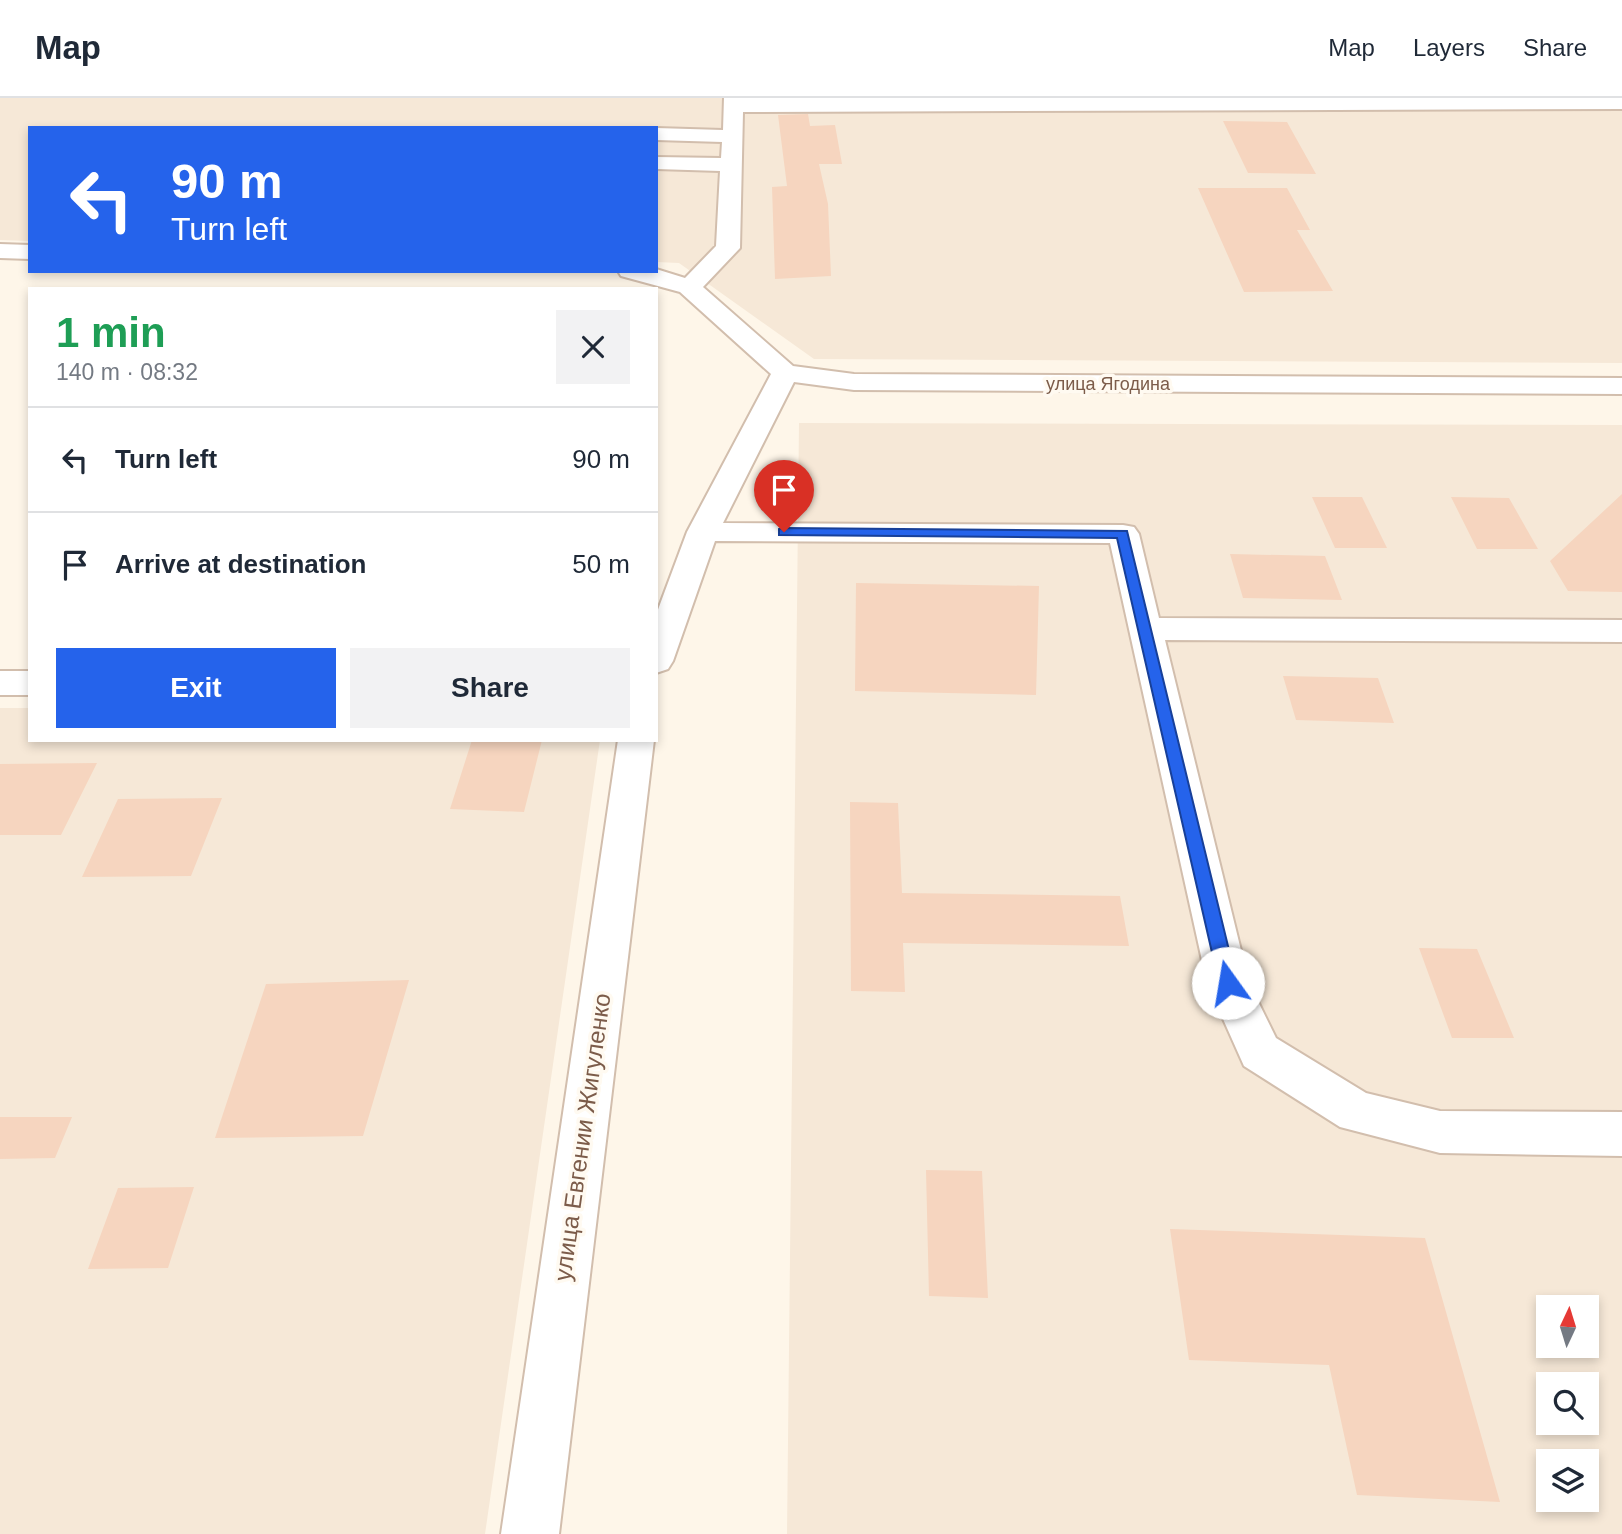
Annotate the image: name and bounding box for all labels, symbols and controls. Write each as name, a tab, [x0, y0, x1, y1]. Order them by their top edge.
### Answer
text: Map	[35, 29, 101, 66]
text: Map	[1328, 34, 1375, 61]
text: Layers	[1413, 34, 1485, 61]
text: Share	[1523, 34, 1587, 61]
icon: left	[56, 154, 147, 245]
text: 90 m	[171, 154, 283, 208]
text: Turn left	[171, 211, 287, 247]
text: 1 min	[56, 309, 166, 356]
button: close	[556, 310, 630, 384]
text: 140 m · 08:32	[56, 359, 198, 385]
street label: улица Ягодина	[1046, 374, 1171, 394]
icon: left	[56, 441, 94, 479]
text: Turn left	[115, 444, 217, 474]
text: 90 m	[572, 444, 630, 474]
pin	[754, 460, 814, 532]
icon: arrive	[765, 471, 803, 509]
icon: arrive	[56, 546, 94, 584]
text: Arrive at destination	[115, 549, 366, 579]
text: 50 m	[572, 549, 630, 579]
button: Exit	[56, 648, 336, 728]
button: Share	[350, 648, 630, 728]
position arrow	[1191, 946, 1265, 1020]
street label: улица Евгении Жигуленко	[548, 991, 616, 1283]
north arrow	[1536, 1295, 1600, 1358]
map controls	[1536, 1295, 1599, 1512]
button: search	[1536, 1372, 1599, 1435]
button: layers	[1536, 1449, 1599, 1512]

